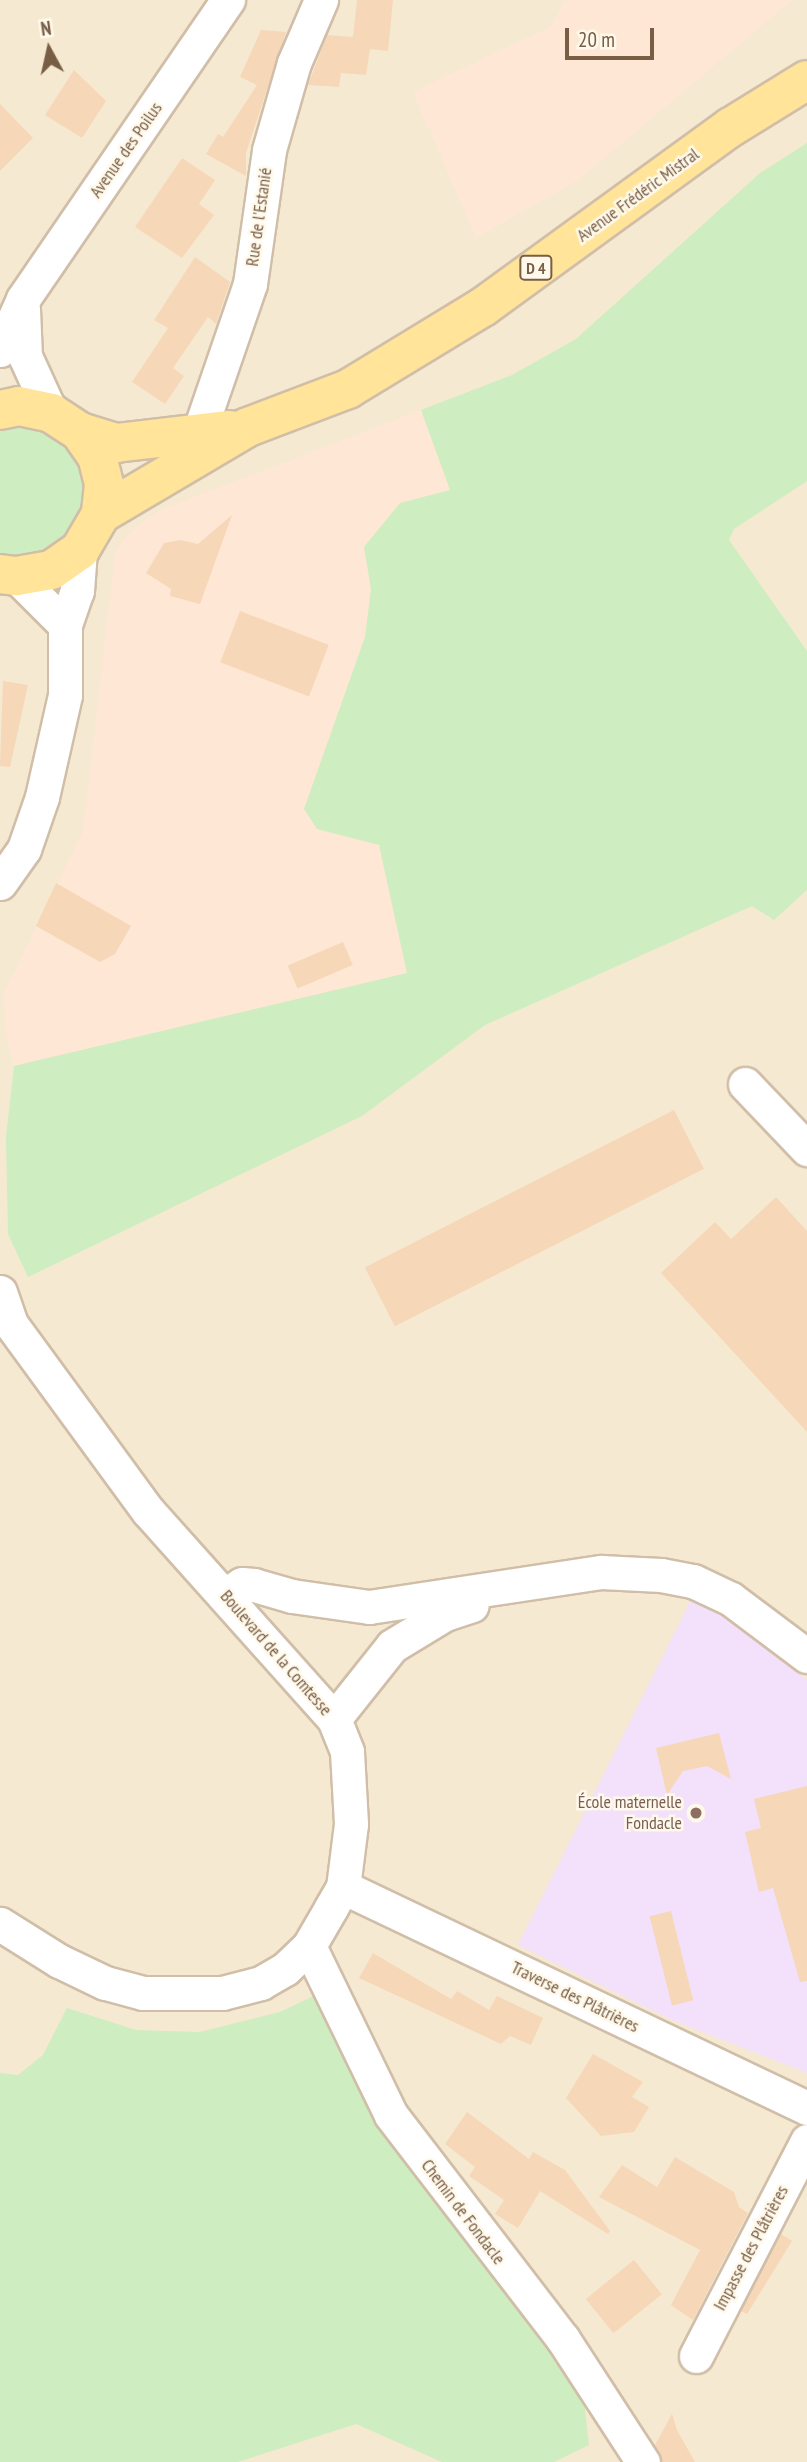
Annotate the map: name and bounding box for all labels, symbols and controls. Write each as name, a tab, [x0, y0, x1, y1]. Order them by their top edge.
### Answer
north arrow	[14, 14, 84, 84]
scale bar	[569, 14, 658, 58]
text: N	[39, 16, 53, 41]
text: 20 m	[578, 26, 615, 53]
street label: Avenue des Poilus	[85, 98, 167, 202]
street label: Avenue Frédéric Mistral	[573, 143, 703, 247]
street label: Rue de l'Estanié	[241, 166, 277, 268]
road number: D 4	[518, 256, 554, 280]
street label: Boulevard de la Comtesse	[216, 1586, 336, 1720]
place label: École maternelle Fondacle	[578, 1792, 682, 1834]
marker: École maternelle Fondacle	[688, 1805, 704, 1821]
street label: Traverse des Plâtrières	[508, 1957, 642, 2037]
street label: Chemin de Fondacle	[416, 2155, 510, 2269]
street label: Impasse des Plâtrières	[709, 2182, 793, 2314]

